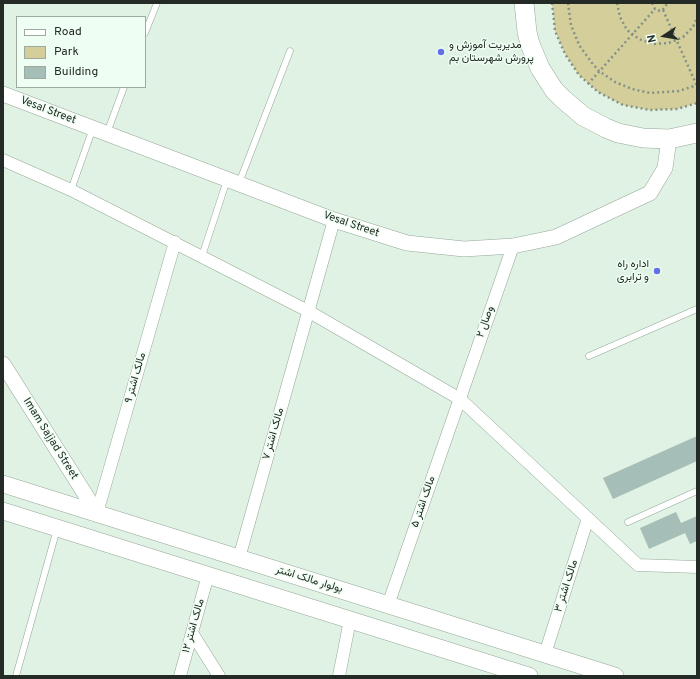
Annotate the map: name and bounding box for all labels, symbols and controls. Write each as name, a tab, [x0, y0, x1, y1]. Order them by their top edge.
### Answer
legend	[16, 16, 146, 88]
north arrow	[644, 16, 684, 56]
text: Road	[54, 24, 82, 40]
text: N	[645, 33, 660, 44]
place label: مدیریت آموزش و پرورش شهرستان بم	[449, 39, 534, 65]
text: Park	[54, 44, 79, 60]
marker: مدیریت آموزش و پرورش شهرستان بم	[436, 47, 446, 57]
text: Building	[54, 64, 98, 80]
street label: Vesal Street	[18, 94, 78, 128]
street label: Vesal Street	[321, 209, 381, 241]
place label: اداره راه و ترابری	[617, 258, 649, 284]
marker: اداره راه و ترابری	[652, 266, 662, 276]
street label: وصال ۲	[474, 305, 498, 339]
street label: مالک اشتر ۹	[122, 351, 150, 405]
street label: Imam Sajjad Street	[20, 396, 80, 482]
street label: مالک اشتر ۷	[260, 407, 288, 461]
street label: مالک اشتر ۵	[409, 475, 439, 529]
street label: مالک اشتر ۳	[552, 558, 582, 614]
street label: بولوار مالک اشتر	[274, 564, 344, 596]
street label: مالک اشتر ۱۲	[180, 597, 208, 655]

